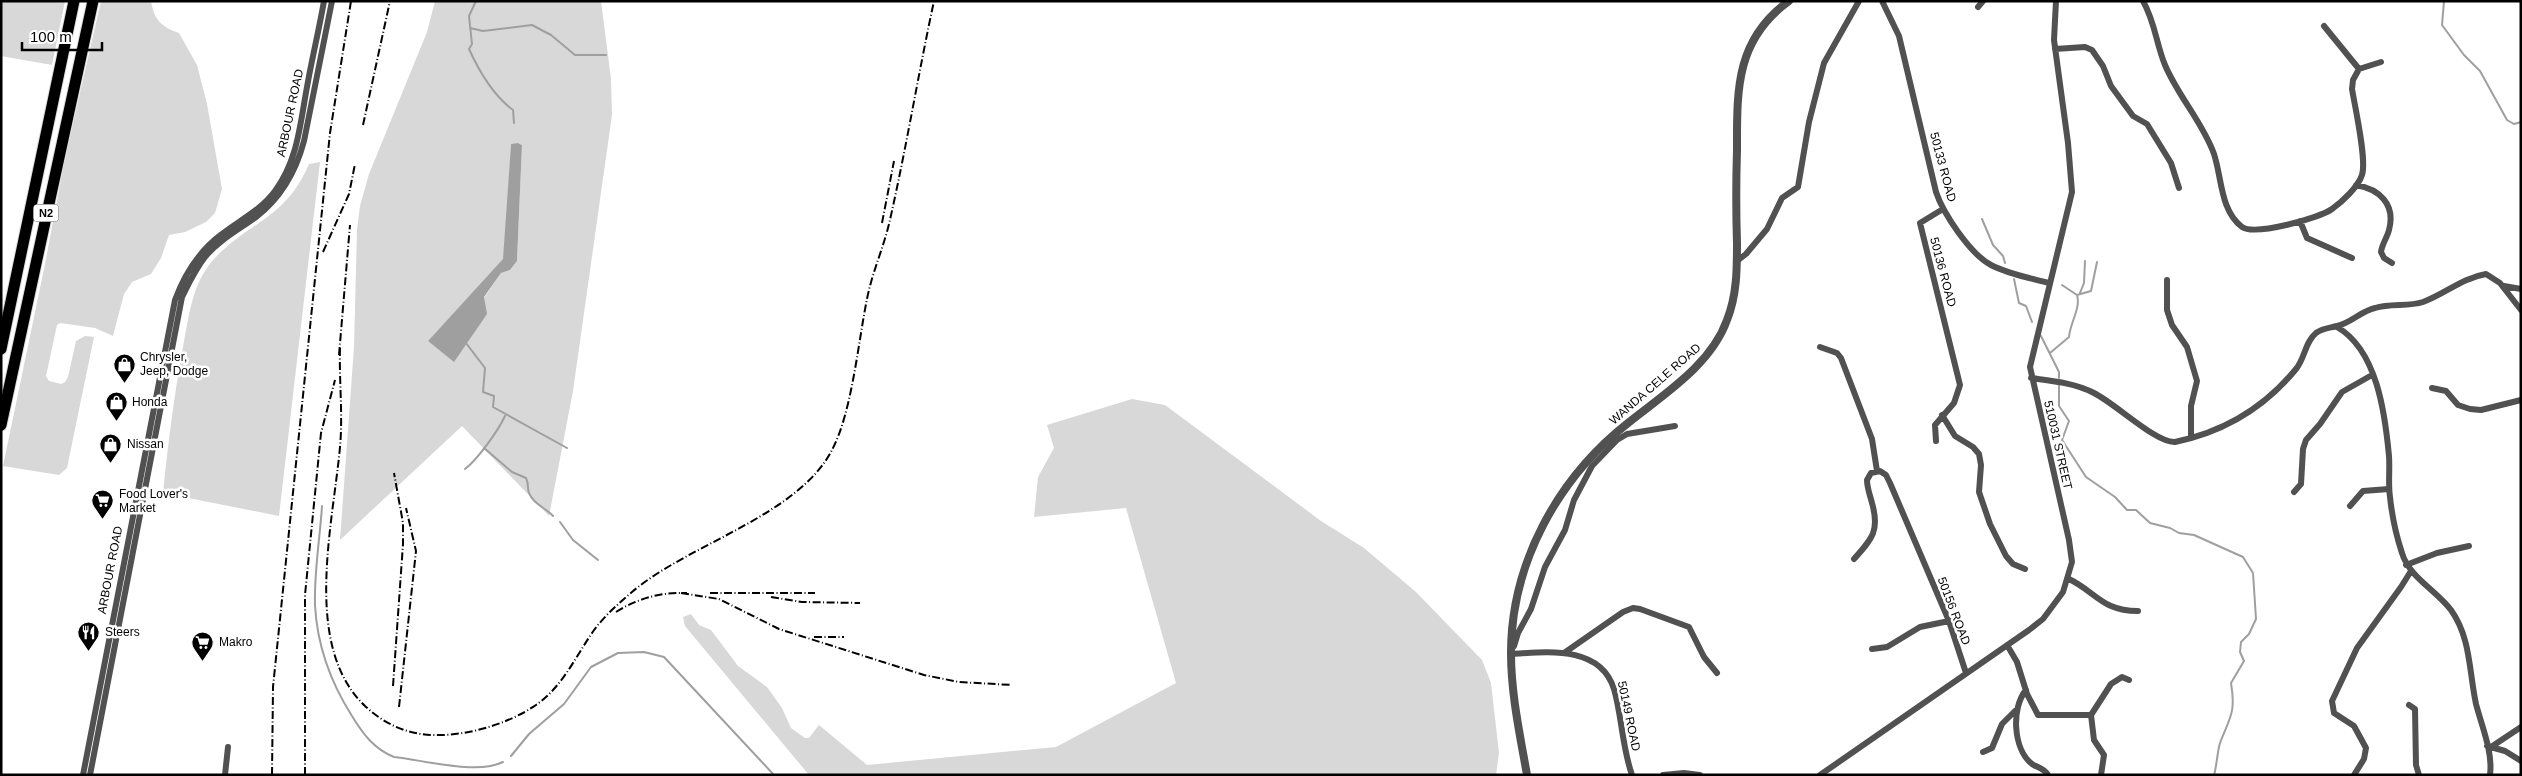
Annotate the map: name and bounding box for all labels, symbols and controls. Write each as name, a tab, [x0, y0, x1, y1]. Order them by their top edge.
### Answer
scale bar	[22, 20, 102, 52]
text: 100 m	[30, 28, 72, 45]
street label: ARBOUR ROAD	[274, 68, 306, 158]
street label: 50133 ROAD	[1927, 131, 1959, 204]
road number: N2	[34, 204, 58, 222]
street label: 50136 ROAD	[1927, 236, 1959, 309]
street label: WANDA CELE ROAD	[1607, 340, 1704, 427]
place label: Chrysler, Jeep, Dodge	[140, 350, 208, 378]
shop icon: Chrysler, Jeep, Dodge	[112, 352, 136, 383]
shop icon: Honda	[104, 390, 128, 421]
place label: Honda	[132, 395, 168, 409]
street label: 510031 STREET	[2041, 399, 2075, 491]
shop icon: Nissan	[99, 432, 123, 463]
place label: Nissan	[127, 437, 164, 451]
place label: Food Lover's Market	[119, 487, 188, 515]
supermarket icon: Food Lover's Market	[91, 489, 115, 520]
street label: ARBOUR ROAD	[95, 524, 125, 615]
street label: 50156 ROAD	[1935, 575, 1973, 647]
restaurant icon: Steers	[77, 620, 101, 651]
place label: Steers	[105, 625, 140, 639]
supermarket icon: Makro	[191, 630, 215, 661]
place label: Makro	[219, 635, 253, 649]
street label: 50149 ROAD	[1615, 680, 1643, 753]

